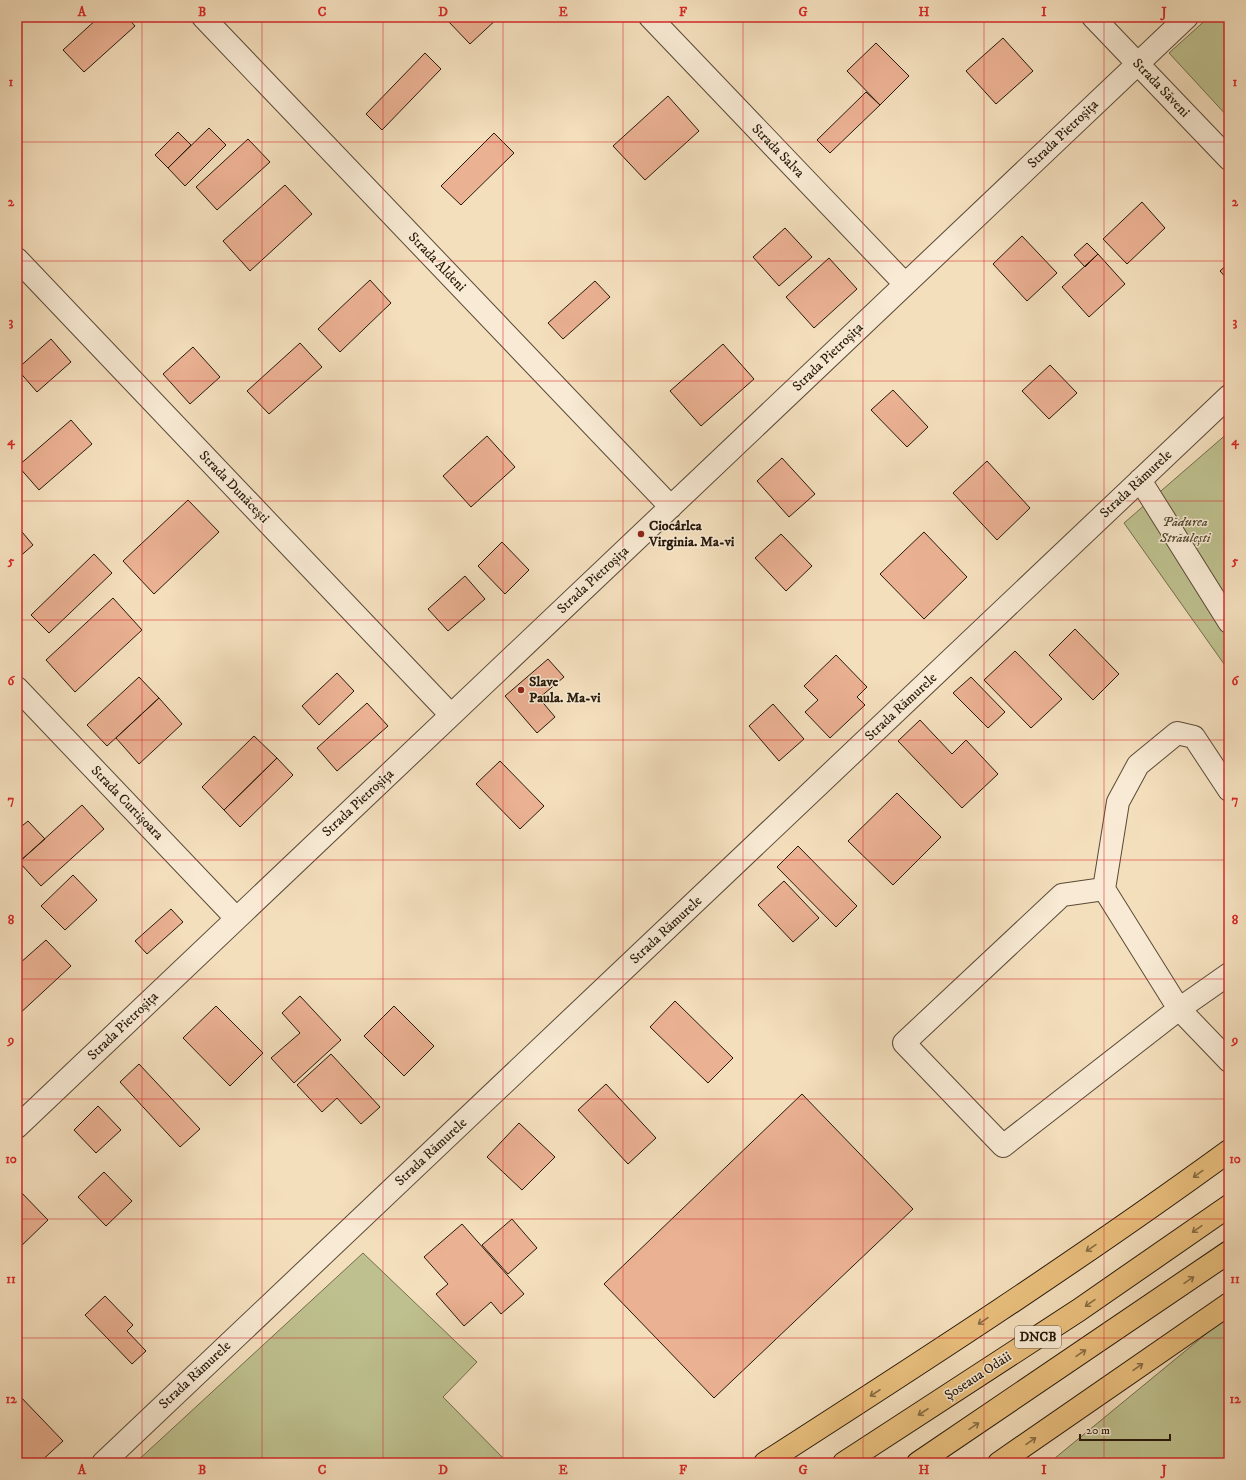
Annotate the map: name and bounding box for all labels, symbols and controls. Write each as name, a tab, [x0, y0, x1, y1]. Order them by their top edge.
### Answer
text: A	[77, 4, 87, 20]
text: B	[198, 4, 206, 20]
text: C	[318, 4, 327, 20]
text: D	[438, 4, 448, 20]
text: E	[558, 4, 568, 20]
text: F	[679, 4, 688, 20]
text: G	[798, 4, 808, 20]
text: H	[919, 4, 930, 20]
text: I	[1041, 4, 1047, 20]
text: J	[1159, 4, 1167, 21]
street label: Strada Săveni	[1128, 55, 1194, 122]
text: 1	[9, 74, 14, 90]
text: 1	[1233, 74, 1238, 90]
street label: Strada Pietroșița	[1024, 96, 1102, 172]
street label: Strada Salva	[748, 120, 808, 182]
text: 2	[8, 194, 15, 210]
text: 2	[1232, 194, 1239, 210]
street label: Strada Aldeni	[404, 229, 470, 296]
text: 3	[9, 314, 14, 330]
text: 3	[1233, 314, 1238, 330]
street label: Strada Pietroșița	[789, 319, 867, 395]
text: 4	[6, 433, 15, 450]
text: 4	[1230, 433, 1239, 450]
street label: Strada Rămurele	[1096, 446, 1176, 522]
street label: Strada Dunăcești	[195, 447, 273, 527]
park label: Pădurea Străulești	[1159, 513, 1212, 547]
place label: Ciocârlea Virginia. Ma-vi	[648, 517, 735, 551]
marker: Ciocârlea Virginia. Ma-vi	[636, 529, 646, 539]
street label: Strada Pietroșița	[553, 542, 633, 618]
text: 5	[7, 553, 15, 569]
text: 5	[1231, 553, 1239, 569]
street label: Strada Rămurele	[861, 669, 941, 745]
text: 6	[8, 673, 16, 689]
place label: Slave Paula. Ma-vi	[529, 673, 601, 707]
text: 6	[1232, 673, 1240, 689]
marker: Slave Paula. Ma-vi	[516, 685, 526, 695]
street label: Strada Curtișoara	[87, 762, 167, 844]
street label: Strada Pietroșița	[318, 765, 398, 841]
text: 7	[8, 792, 15, 808]
text: 7	[1232, 792, 1239, 808]
street label: Strada Rămurele	[626, 892, 706, 968]
text: 8	[8, 912, 15, 928]
text: 8	[1232, 912, 1239, 928]
street label: Strada Pietroșița	[84, 988, 162, 1064]
text: 9	[7, 1032, 14, 1048]
text: 9	[1231, 1032, 1238, 1048]
street label: Strada Rămurele	[391, 1114, 471, 1190]
text: 10	[5, 1151, 17, 1167]
text: 10	[1229, 1151, 1241, 1167]
one-way arrow	[1192, 1170, 1203, 1178]
one-way arrow	[1192, 1225, 1203, 1233]
one-way arrow	[1086, 1244, 1097, 1252]
text: 11	[6, 1271, 16, 1287]
text: 11	[1230, 1271, 1240, 1287]
one-way arrow	[1183, 1276, 1194, 1284]
one-way arrow	[1085, 1299, 1096, 1307]
one-way arrow	[978, 1317, 989, 1325]
road number: DNCB	[1015, 1326, 1061, 1348]
street label: Strada Rămurele	[155, 1337, 235, 1413]
street label: Șoseaua Odăii	[941, 1347, 1015, 1404]
one-way arrow	[1075, 1349, 1086, 1357]
one-way arrow	[1132, 1363, 1143, 1371]
one-way arrow	[869, 1389, 881, 1397]
text: 12	[5, 1391, 17, 1407]
text: 12	[1229, 1391, 1241, 1407]
one-way arrow	[917, 1408, 928, 1416]
scale bar	[1080, 1416, 1170, 1442]
one-way arrow	[968, 1422, 979, 1430]
text: 20 m	[1086, 1423, 1110, 1438]
one-way arrow	[1025, 1437, 1036, 1445]
text: A	[77, 1462, 87, 1478]
text: B	[198, 1462, 206, 1478]
text: C	[318, 1462, 327, 1478]
text: D	[438, 1462, 448, 1478]
text: E	[558, 1462, 568, 1478]
text: F	[679, 1462, 688, 1478]
text: G	[798, 1462, 808, 1478]
text: H	[919, 1462, 930, 1478]
text: I	[1041, 1462, 1047, 1478]
text: J	[1159, 1462, 1167, 1479]

